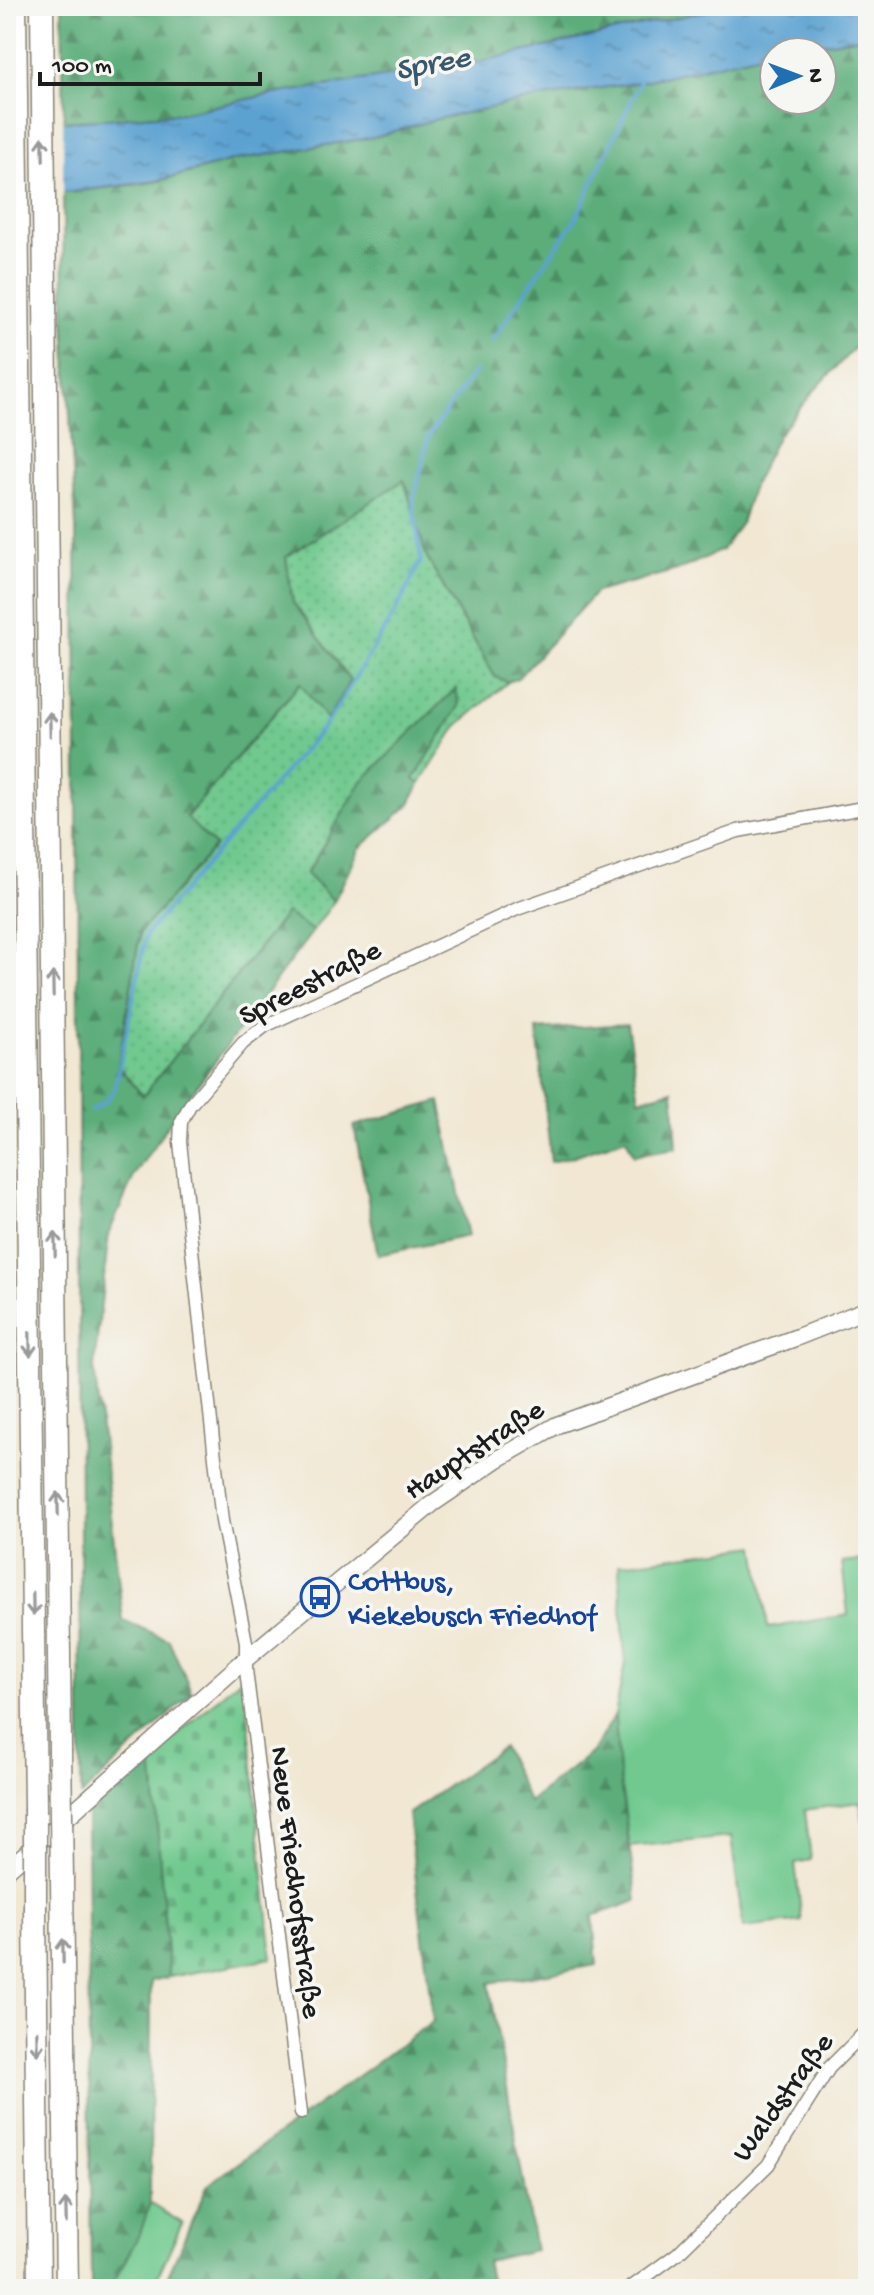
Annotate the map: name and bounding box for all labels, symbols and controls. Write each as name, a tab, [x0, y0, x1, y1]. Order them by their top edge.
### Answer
scale bar	[40, 36, 260, 86]
north arrow	[758, 36, 838, 116]
water label: Spree	[393, 40, 475, 92]
text: 100 m	[51, 53, 112, 82]
text: N	[801, 68, 827, 83]
one-way arrow	[36, 136, 51, 163]
one-way arrow	[43, 711, 58, 738]
street label: Spreestraße	[234, 934, 388, 1036]
one-way arrow	[45, 971, 61, 998]
one-way arrow	[47, 1231, 63, 1258]
one-way arrow	[22, 1330, 38, 1357]
street label: Hauptstraße	[399, 1393, 552, 1510]
one-way arrow	[50, 1491, 66, 1518]
place label: Cottbus, Kiekebusch Friedhof	[348, 1567, 599, 1636]
bus stop icon: Cottbus, Kiekebusch Friedhof	[299, 1576, 341, 1618]
one-way arrow	[25, 1590, 40, 1617]
street label: Neue Friedhofsstraße	[259, 1745, 328, 2021]
one-way arrow	[55, 1938, 71, 1965]
street label: Waldstraße	[726, 2027, 843, 2170]
one-way arrow	[29, 2029, 44, 2056]
one-way arrow	[58, 2198, 74, 2225]

